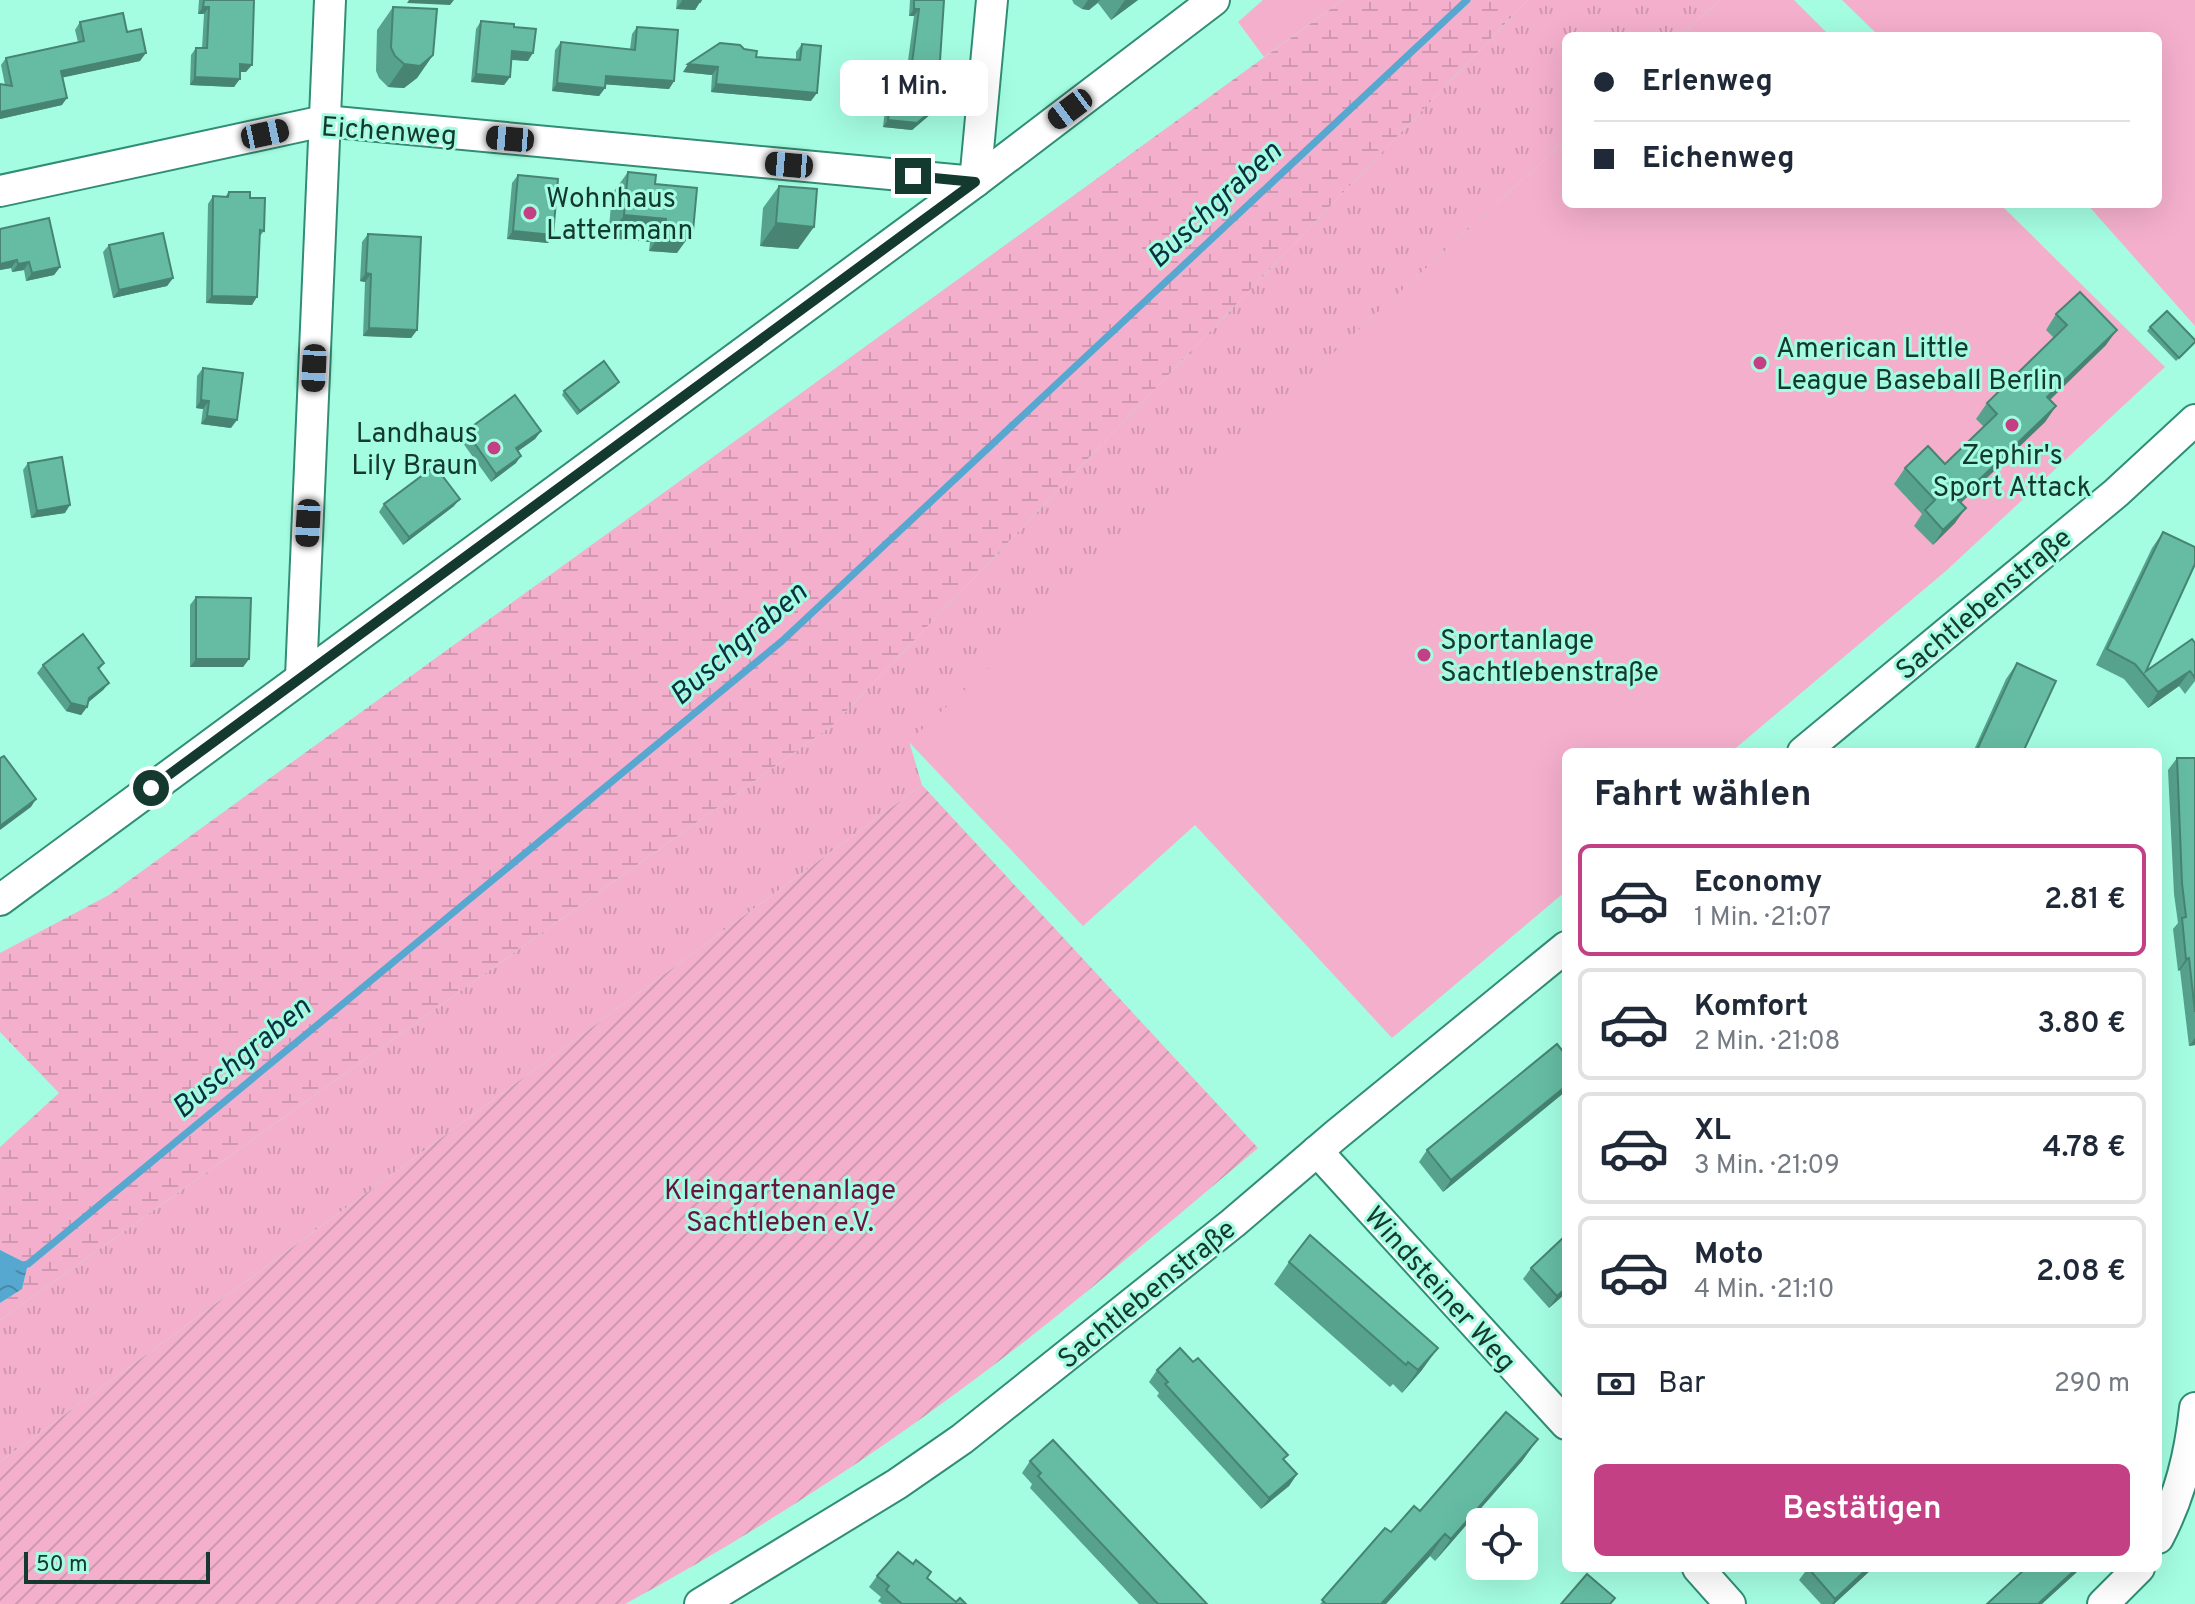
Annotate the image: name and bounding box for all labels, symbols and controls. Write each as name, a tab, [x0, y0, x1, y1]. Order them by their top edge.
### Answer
callout: 1 Min.	[839, 60, 987, 116]
text: Erlenweg	[1642, 64, 1773, 101]
text: 1 Min.	[881, 71, 947, 104]
car	[1044, 85, 1096, 133]
street label: Eichenweg	[320, 110, 458, 156]
car	[239, 117, 291, 151]
car	[485, 125, 535, 153]
water label: Buschgraben	[1141, 134, 1291, 277]
text: Eichenweg	[1642, 141, 1795, 178]
car	[764, 151, 814, 179]
route end	[895, 158, 931, 194]
place label: Wohnhaus Lattermann	[546, 182, 693, 250]
marker: Wohnhaus Lattermann	[521, 204, 539, 222]
place label: American Little League Baseball Berlin	[1776, 332, 2063, 400]
car	[301, 343, 327, 393]
marker: American Little League Baseball Berlin	[1751, 354, 1769, 372]
marker: Zephir's Sport Attack	[2003, 416, 2021, 434]
place label: Landhaus Lily Braun	[351, 417, 478, 485]
marker: Landhaus Lily Braun	[485, 439, 503, 457]
place label: Zephir's Sport Attack	[1932, 439, 2092, 507]
car	[295, 498, 321, 548]
street label: Sachtlebenstraße	[1890, 521, 2080, 689]
water label: Buschgraben	[663, 575, 816, 715]
place label: Sportanlage Sachtlebenstraße	[1440, 624, 1659, 692]
marker: Sportanlage Sachtlebenstraße	[1415, 646, 1433, 664]
route start	[133, 770, 169, 806]
text: Fahrt wählen	[1594, 773, 1812, 819]
icon: car	[1598, 864, 1670, 936]
text: Economy	[1694, 865, 1822, 902]
text: 2.81 €	[2044, 882, 2126, 919]
text: 1 Min. · 21:07	[1694, 902, 1831, 935]
icon: car	[1598, 988, 1670, 1060]
text: Komfort	[1694, 989, 1808, 1026]
water label: Buschgraben	[165, 990, 320, 1128]
text: 3.80 €	[2037, 1006, 2126, 1043]
text: 2 Min. · 21:08	[1694, 1026, 1840, 1059]
icon: car	[1598, 1112, 1670, 1184]
text: XL	[1694, 1113, 1731, 1150]
text: 4.78 €	[2043, 1130, 2126, 1167]
text: 3 Min. · 21:09	[1694, 1150, 1840, 1183]
park label: Kleingartenanlage Sachtleben e.V.	[664, 1174, 896, 1242]
street label: Windsteiner Weg	[1355, 1200, 1523, 1380]
street label: Sachtlebenstraße	[1052, 1212, 1244, 1378]
icon: car	[1598, 1236, 1670, 1308]
text: Moto	[1694, 1237, 1764, 1274]
text: 2.08 €	[2036, 1254, 2126, 1291]
text: 4 Min. · 21:10	[1694, 1274, 1835, 1307]
icon: cash	[1594, 1362, 1638, 1406]
text: Bar	[1658, 1366, 1706, 1403]
text: 290 m	[2054, 1368, 2130, 1401]
button: Bestätigen	[1594, 1464, 2130, 1556]
map controls	[1466, 1508, 1538, 1580]
button: locate	[1466, 1508, 1538, 1580]
scale bar	[24, 1548, 210, 1584]
text: 50 m	[36, 1552, 88, 1579]

